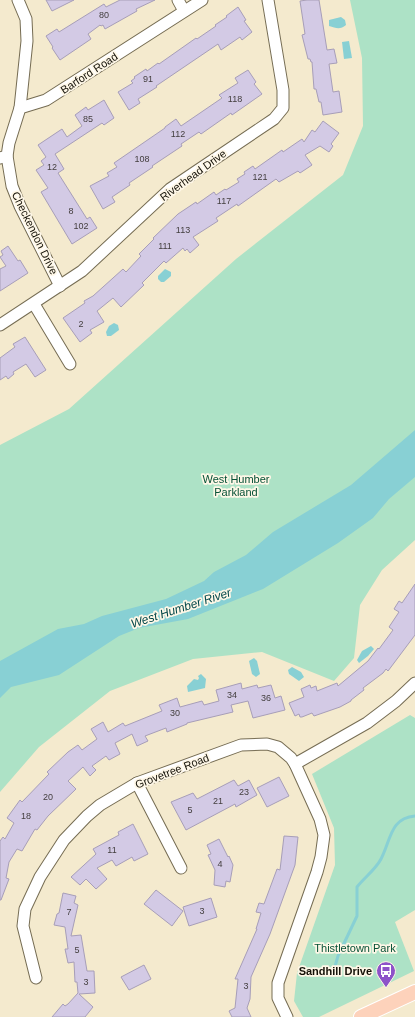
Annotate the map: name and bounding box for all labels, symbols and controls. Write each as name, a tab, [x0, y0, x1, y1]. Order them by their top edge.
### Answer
house number: 80	[99, 10, 109, 20]
street label: Barford Road	[58, 50, 120, 96]
house number: 91	[143, 74, 153, 84]
house number: 118	[228, 94, 242, 104]
house number: 85	[83, 114, 93, 124]
house number: 112	[171, 129, 185, 139]
street label: Riverhead Drive	[158, 147, 228, 203]
house number: 108	[134, 154, 150, 164]
house number: 12	[47, 162, 57, 172]
house number: 121	[252, 172, 268, 182]
street label: Checkendon Drive	[10, 190, 60, 276]
house number: 117	[217, 196, 231, 206]
house number: 8	[68, 206, 74, 216]
house number: 102	[73, 221, 89, 231]
house number: 113	[176, 225, 190, 235]
house number: 111	[158, 241, 172, 251]
house number: 2	[78, 319, 84, 329]
park label: West Humber Parkland	[202, 473, 270, 498]
water label: West Humber River	[129, 585, 234, 631]
house number: 34	[227, 690, 237, 700]
house number: 36	[261, 693, 271, 703]
house number: 30	[170, 708, 180, 718]
street label: Grovetree Road	[133, 751, 211, 791]
house number: 23	[239, 787, 249, 797]
house number: 20	[43, 792, 53, 802]
house number: 21	[213, 796, 223, 806]
house number: 5	[187, 805, 193, 815]
house number: 18	[21, 811, 31, 821]
house number: 11	[107, 845, 117, 855]
house number: 4	[217, 859, 223, 869]
house number: 3	[199, 906, 205, 916]
house number: 7	[66, 907, 72, 917]
park label: Thistletown Park	[314, 942, 396, 954]
house number: 5	[74, 945, 80, 955]
bus stop icon: Sandhill Drive	[375, 960, 397, 988]
place label: Sandhill Drive	[299, 965, 372, 977]
house number: 3	[83, 977, 89, 987]
house number: 3	[243, 981, 249, 991]

